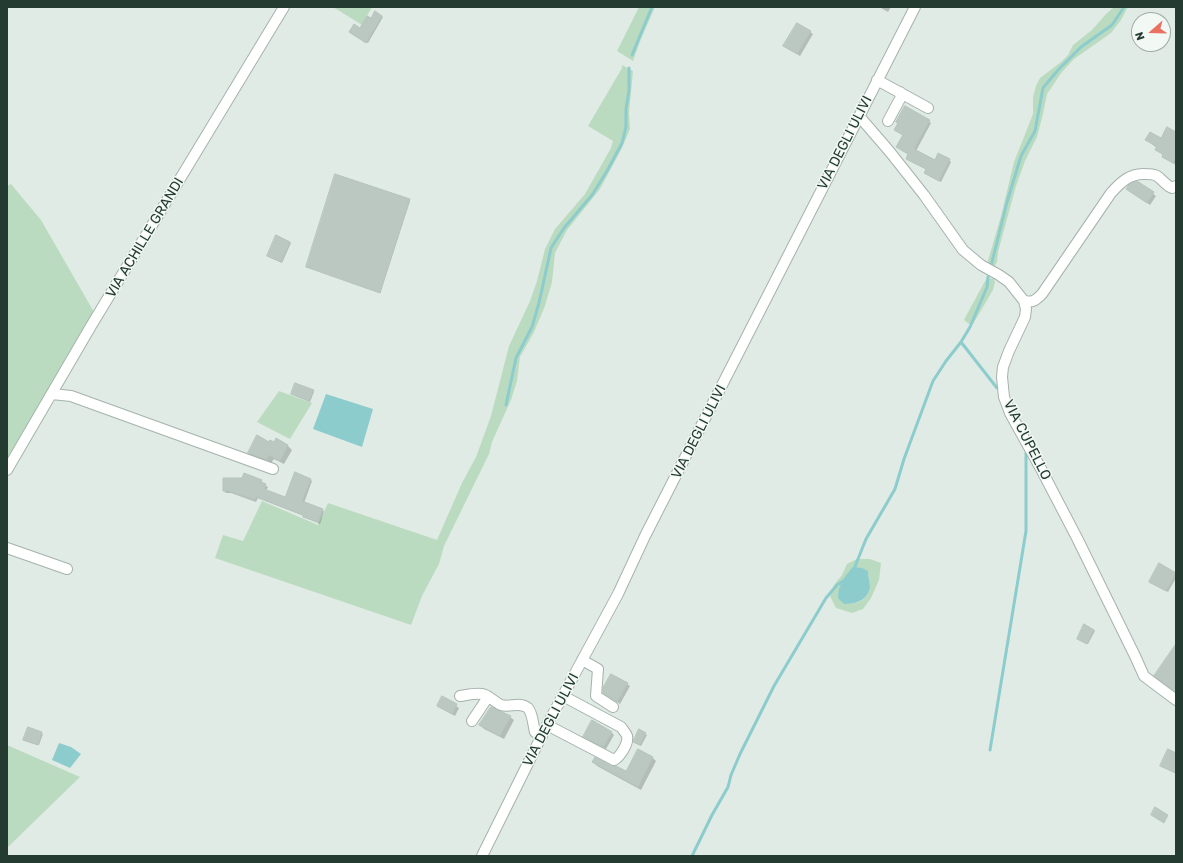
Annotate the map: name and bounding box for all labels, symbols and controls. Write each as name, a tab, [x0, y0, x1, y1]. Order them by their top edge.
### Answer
north arrow	[1131, 12, 1171, 52]
text: N	[1133, 30, 1148, 42]
street label: VIA DEGLI ULIVI	[814, 93, 876, 193]
street label: VIA ACHILLE GRANDI	[102, 175, 188, 301]
street label: VIA DEGLI ULIVI	[668, 382, 730, 482]
street label: VIA CUPELLO	[1000, 397, 1054, 483]
street label: VIA DEGLI ULIVI	[519, 671, 583, 769]

